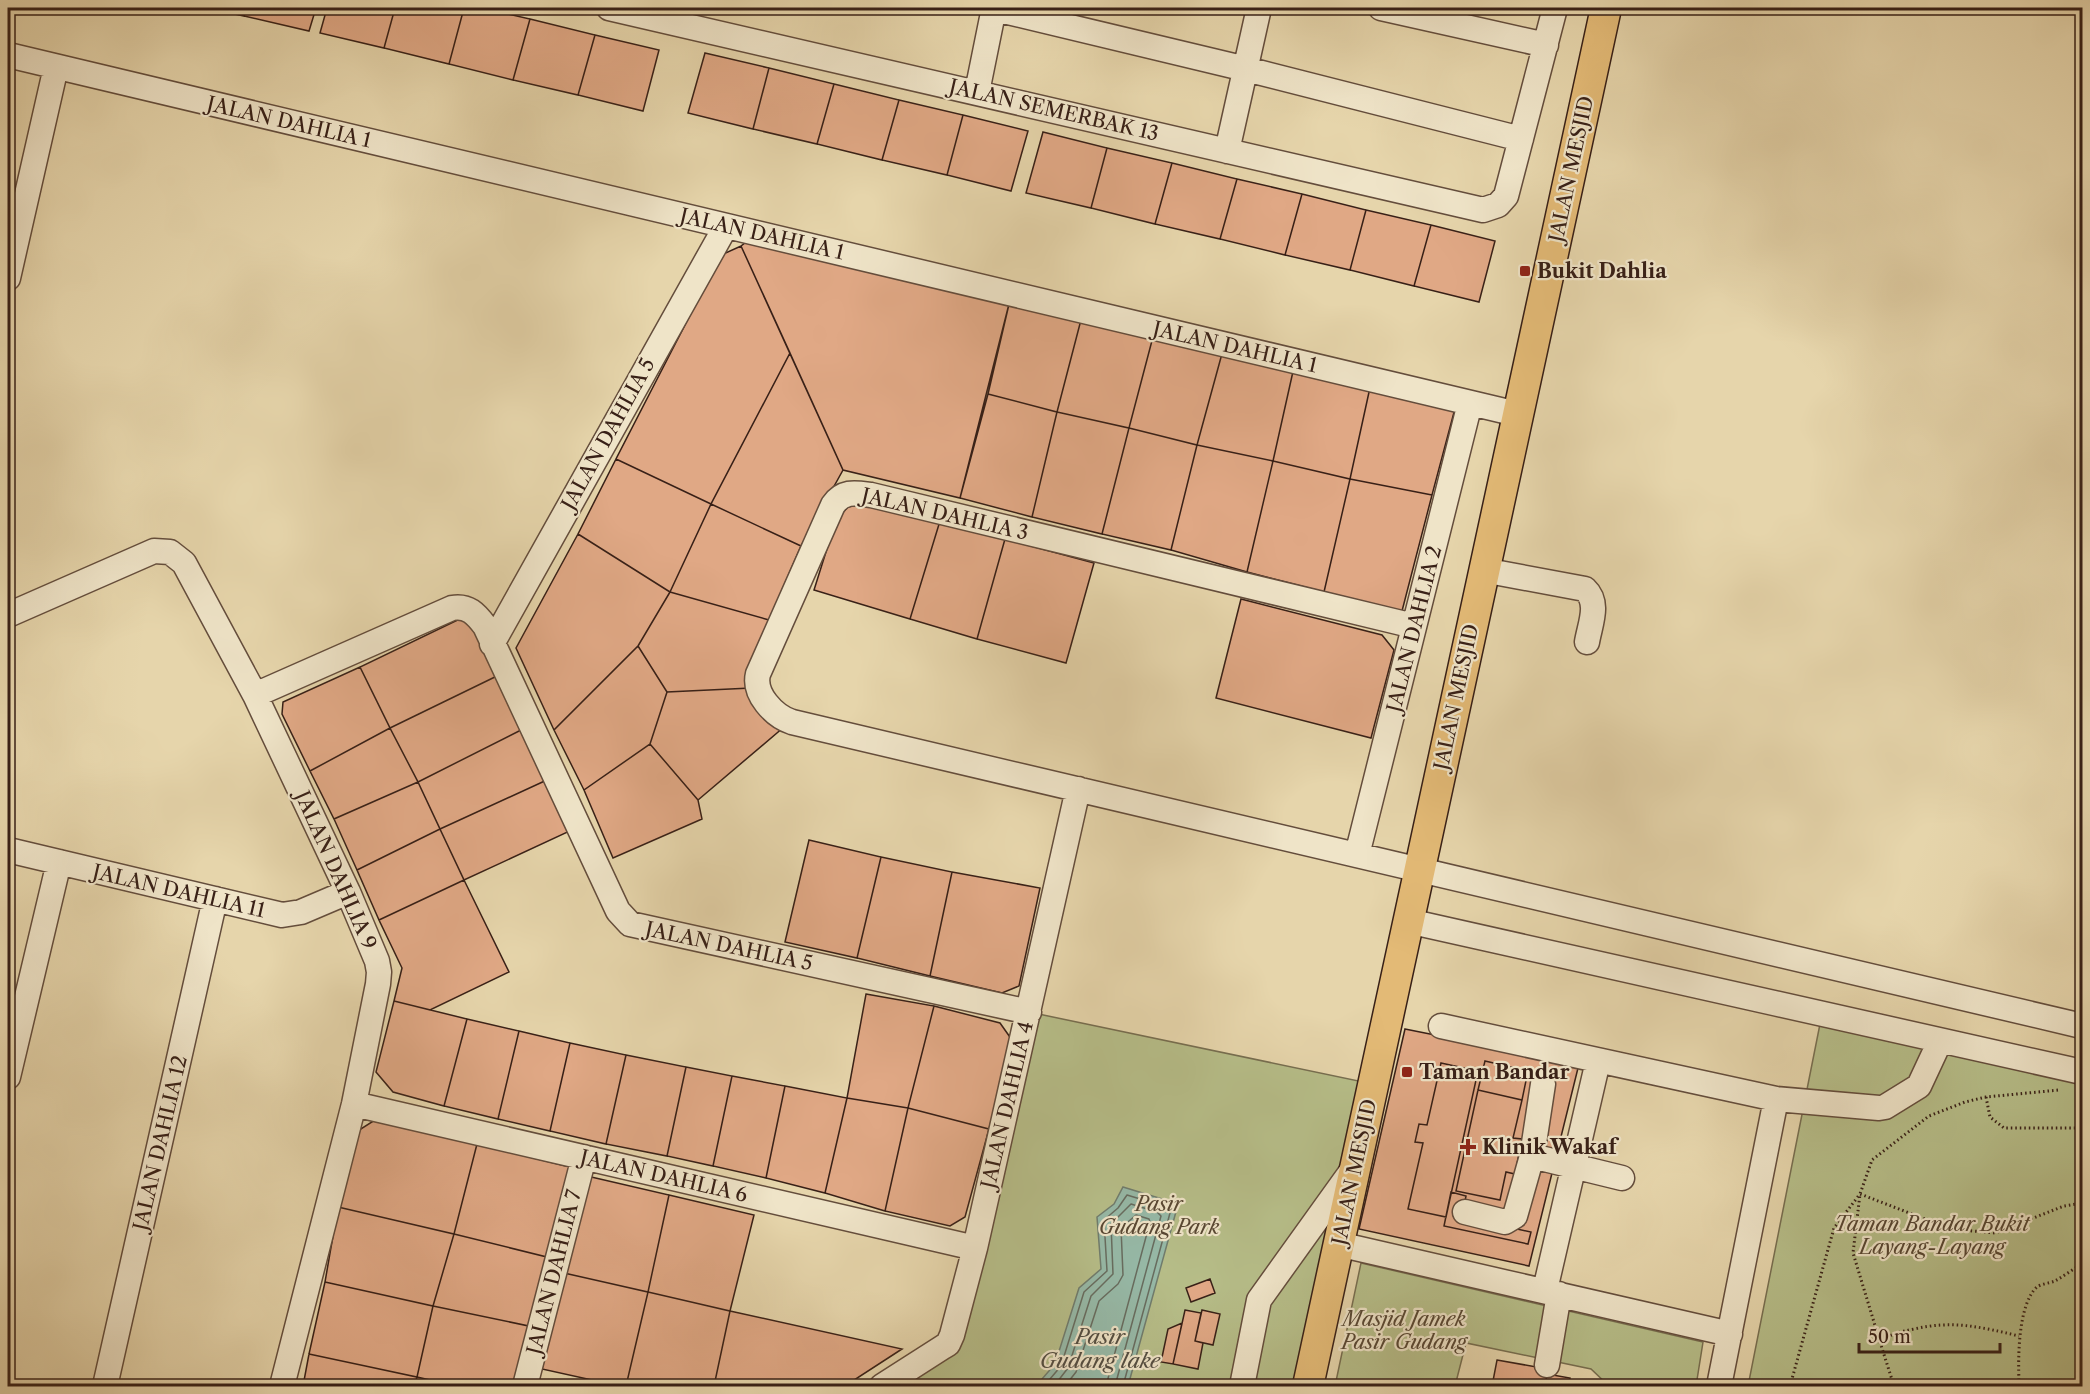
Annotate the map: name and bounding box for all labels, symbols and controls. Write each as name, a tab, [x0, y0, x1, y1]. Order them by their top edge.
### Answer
street label: JALAN SEMERBAK 13	[944, 74, 1161, 146]
street label: JALAN DAHLIA 1	[202, 91, 374, 153]
street label: JALAN MESJID	[1543, 94, 1598, 247]
street label: JALAN DAHLIA 1	[675, 203, 847, 265]
place label: Bukit Dahlia	[1537, 259, 1667, 283]
marker: Bukit Dahlia	[1518, 264, 1532, 278]
street label: JALAN DAHLIA 1	[1148, 316, 1320, 378]
street label: JALAN DAHLIA 5	[555, 354, 660, 517]
street label: JALAN DAHLIA 3	[856, 482, 1031, 545]
street label: JALAN DAHLIA 2	[1381, 543, 1446, 718]
street label: JALAN MESJID	[1428, 622, 1483, 775]
street label: JALAN DAHLIA 9	[289, 784, 382, 953]
street label: JALAN DAHLIA 11	[88, 859, 268, 923]
street label: JALAN DAHLIA 5	[640, 916, 815, 975]
street label: JALAN DAHLIA 4	[975, 1019, 1038, 1194]
street label: JALAN DAHLIA 12	[127, 1053, 192, 1236]
place label: Taman Bandar	[1419, 1060, 1570, 1084]
marker: Taman Bandar	[1400, 1065, 1414, 1079]
street label: JALAN MESJID	[1326, 1097, 1381, 1250]
place label: Klinik Wakaf	[1482, 1135, 1619, 1159]
marker: Klinik Wakaf	[1459, 1138, 1477, 1156]
street label: JALAN DAHLIA 6	[575, 1144, 750, 1207]
street label: JALAN DAHLIA 7	[521, 1187, 586, 1360]
park label: Pasir Gudang Park	[1099, 1192, 1220, 1239]
park label: Taman Bandar Bukit Layang-Layang	[1834, 1212, 2030, 1259]
park label: Masjid Jamek Pasir Gudang	[1339, 1307, 1468, 1354]
scale bar	[1859, 1316, 2000, 1354]
water label: Pasir Gudang lake	[1040, 1324, 1161, 1373]
text: 50 m	[1868, 1326, 1911, 1348]

